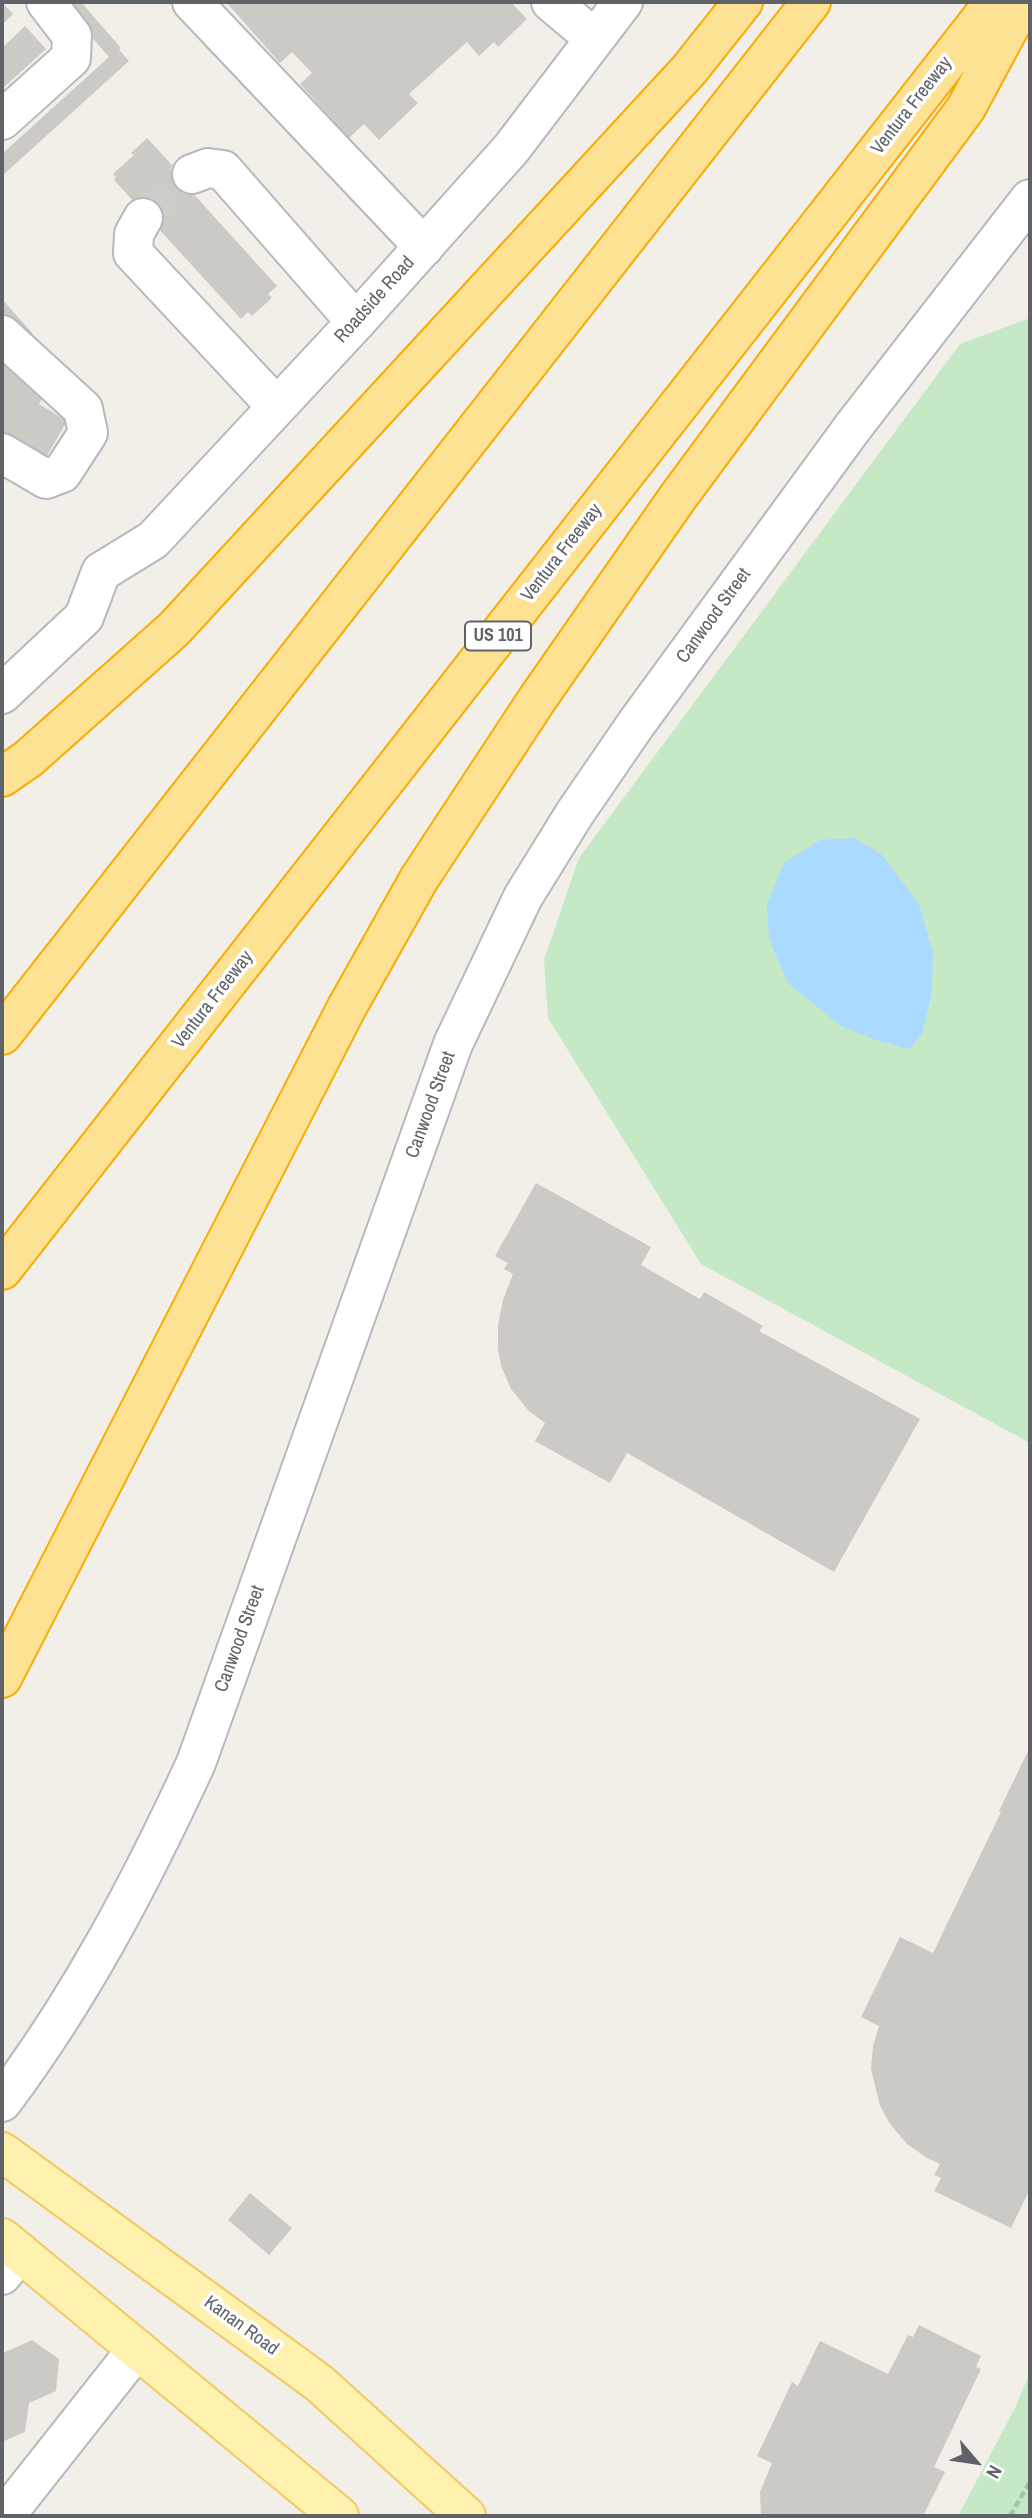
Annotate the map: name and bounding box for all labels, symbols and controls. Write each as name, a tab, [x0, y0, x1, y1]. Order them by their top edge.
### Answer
street label: Ventura Freeway	[867, 53, 957, 159]
street label: Roadside Road	[330, 252, 420, 348]
street label: Ventura Freeway	[517, 500, 607, 606]
street label: Canwood Street	[672, 564, 756, 668]
road number: US 101	[465, 622, 531, 650]
street label: Ventura Freeway	[168, 947, 258, 1053]
street label: Canwood Street	[401, 1049, 461, 1161]
street label: Canwood Street	[210, 1583, 270, 1695]
street label: Kanan Road	[199, 2291, 283, 2361]
north arrow	[941, 2427, 1011, 2497]
text: N	[980, 2461, 1008, 2483]

